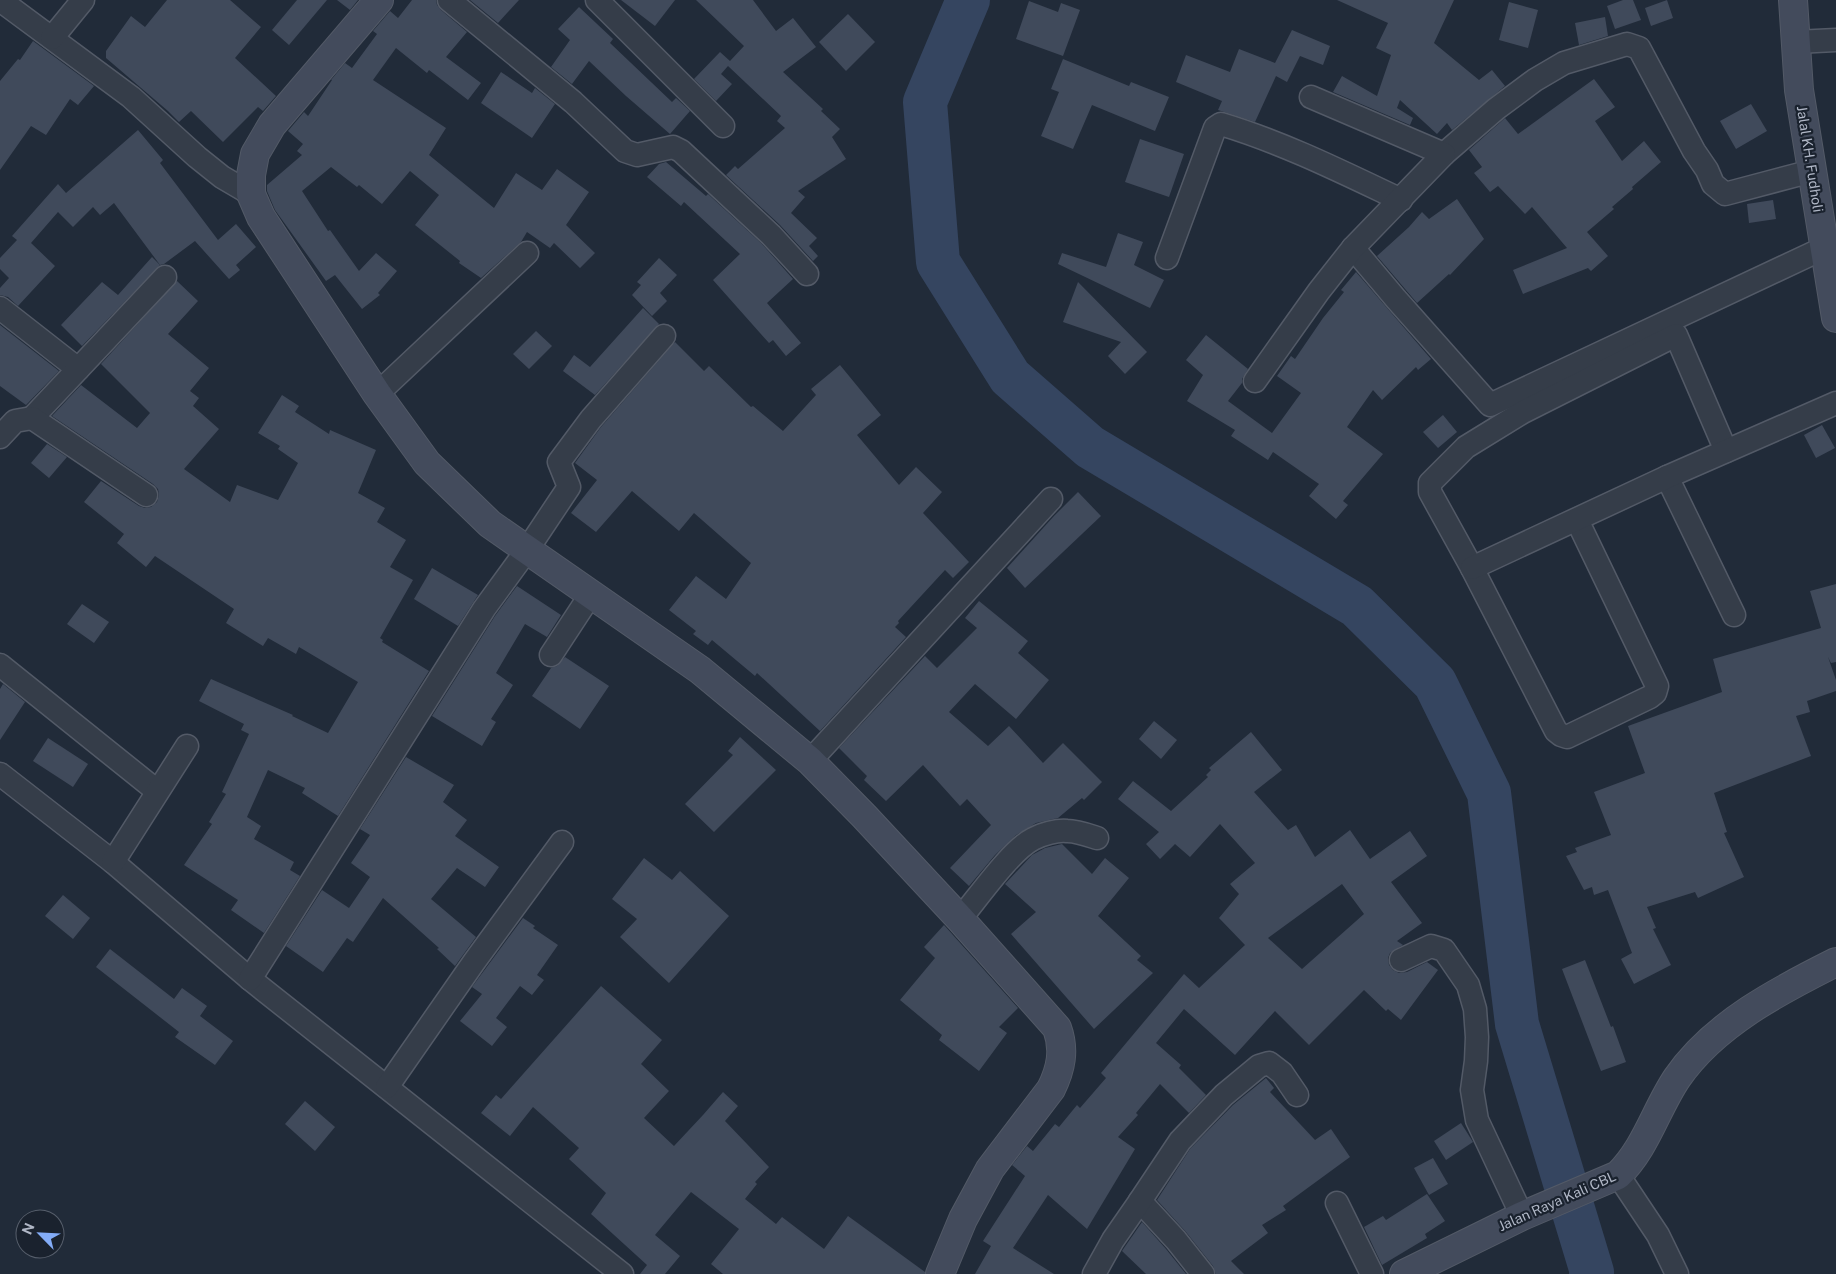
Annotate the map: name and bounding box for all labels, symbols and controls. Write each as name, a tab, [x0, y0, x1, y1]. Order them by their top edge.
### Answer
street label: Jalal KH. Fudholi	[1794, 104, 1826, 214]
street label: Jalan Raya Kali CBL	[1496, 1168, 1618, 1234]
north arrow	[15, 1209, 65, 1259]
text: N	[19, 1220, 38, 1237]

